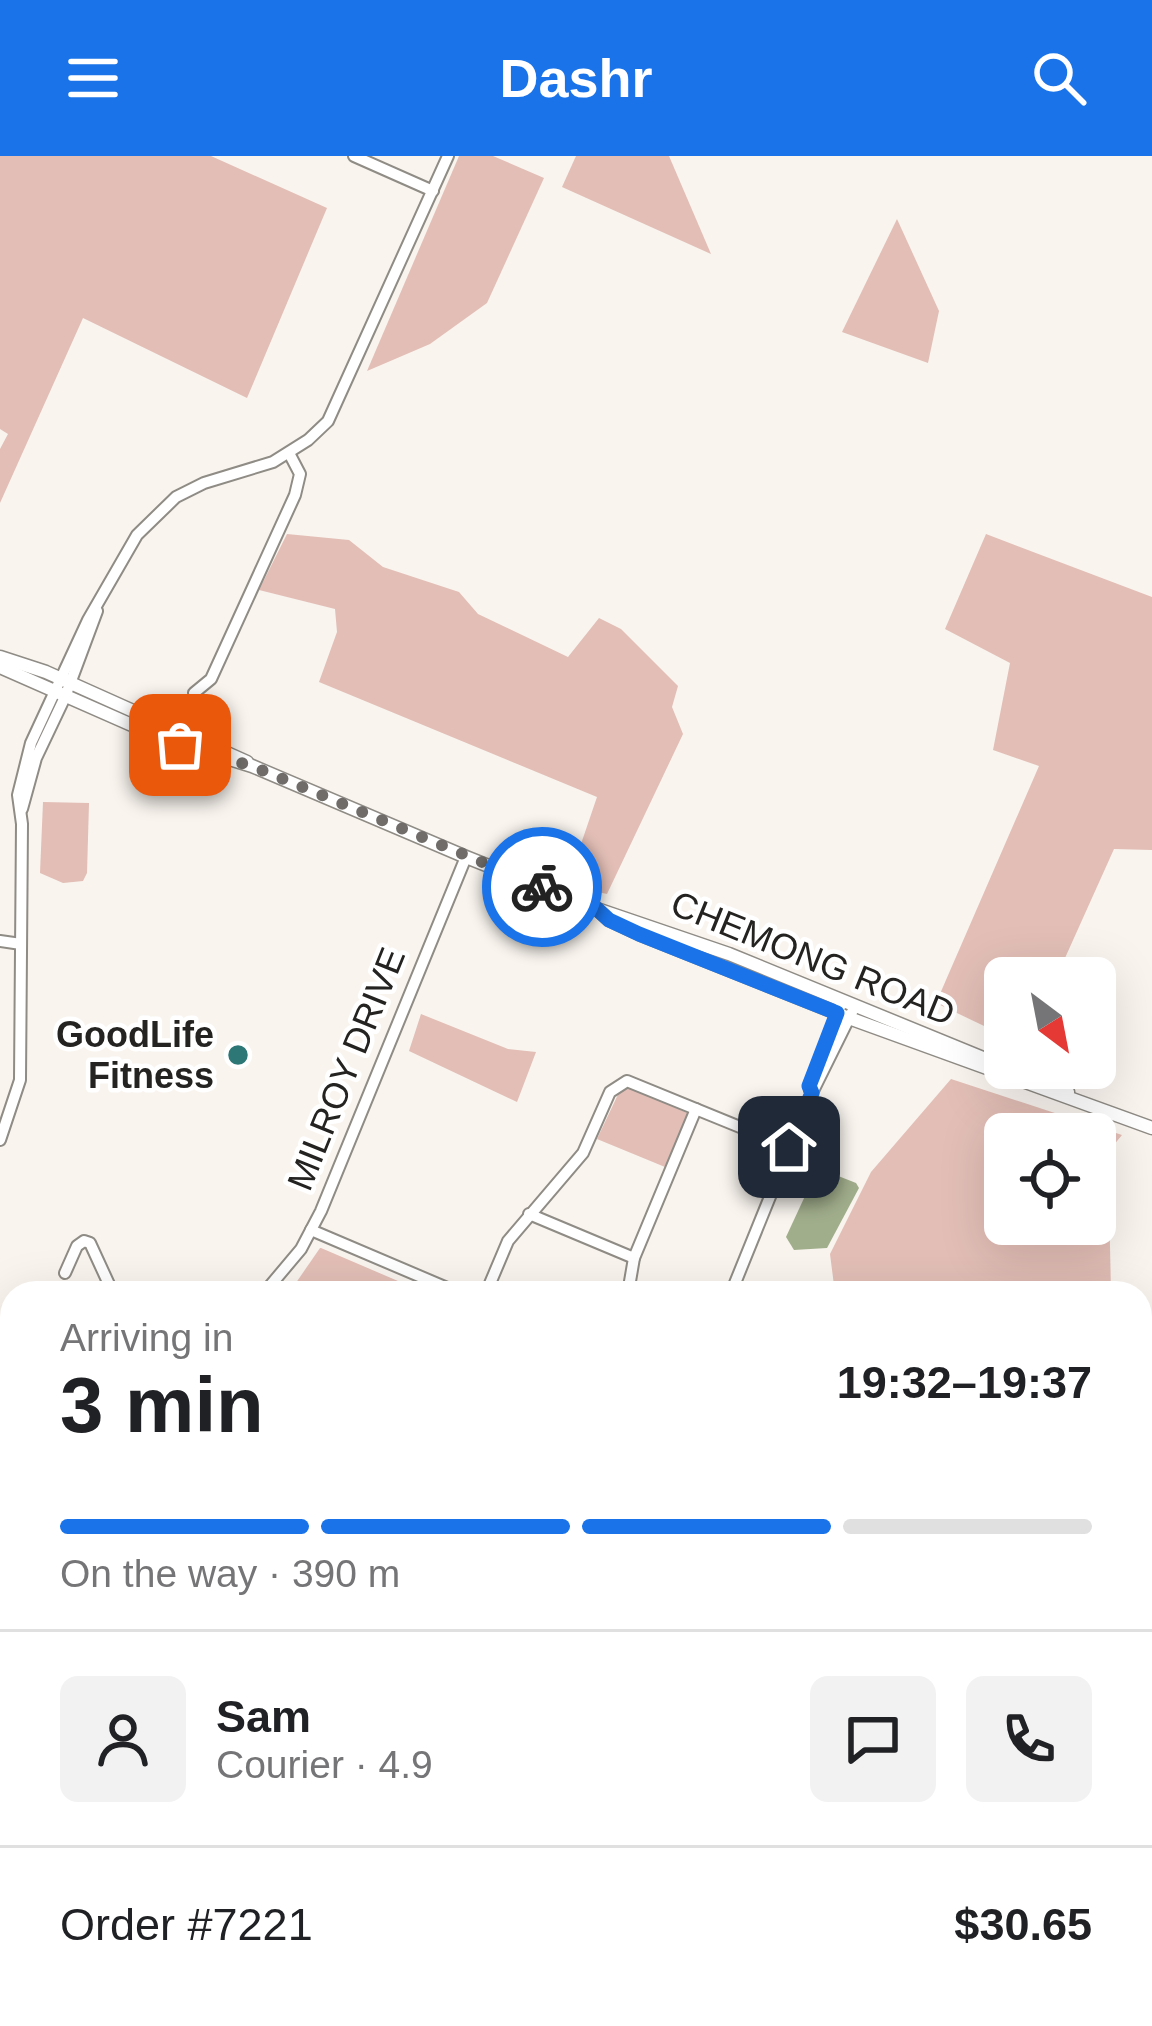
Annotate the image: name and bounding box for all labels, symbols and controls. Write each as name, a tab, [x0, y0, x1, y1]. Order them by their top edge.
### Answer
icon: menu	[60, 45, 126, 111]
icon: search	[1026, 45, 1092, 111]
text: Dashr	[499, 48, 653, 108]
pin	[129, 694, 231, 796]
icon: bag	[147, 712, 213, 778]
courier	[482, 827, 602, 947]
icon: bike	[509, 854, 575, 920]
street label: CHEMONG ROAD	[665, 882, 961, 1034]
street label: MILROY DRIVE	[279, 942, 413, 1196]
north arrow	[984, 957, 1116, 1089]
map controls	[984, 957, 1116, 1245]
place label: GoodLife Fitness	[56, 1014, 214, 1096]
marker: GoodLife Fitness	[225, 1042, 251, 1068]
pin	[738, 1096, 840, 1198]
button: locate	[984, 1113, 1116, 1245]
icon: home	[756, 1114, 822, 1180]
text: Arriving in	[60, 1316, 233, 1359]
text: 19:32–19:37	[837, 1357, 1092, 1408]
text: 3 min	[60, 1361, 264, 1449]
text: On the way · 390 m	[60, 1552, 400, 1595]
button: person	[60, 1676, 186, 1802]
button: chat	[810, 1676, 936, 1802]
button: phone	[966, 1676, 1092, 1802]
text: Sam	[216, 1691, 311, 1742]
text: Courier · 4.9	[216, 1743, 433, 1786]
text: Order #7221	[60, 1899, 313, 1950]
text: $30.65	[954, 1899, 1092, 1950]

